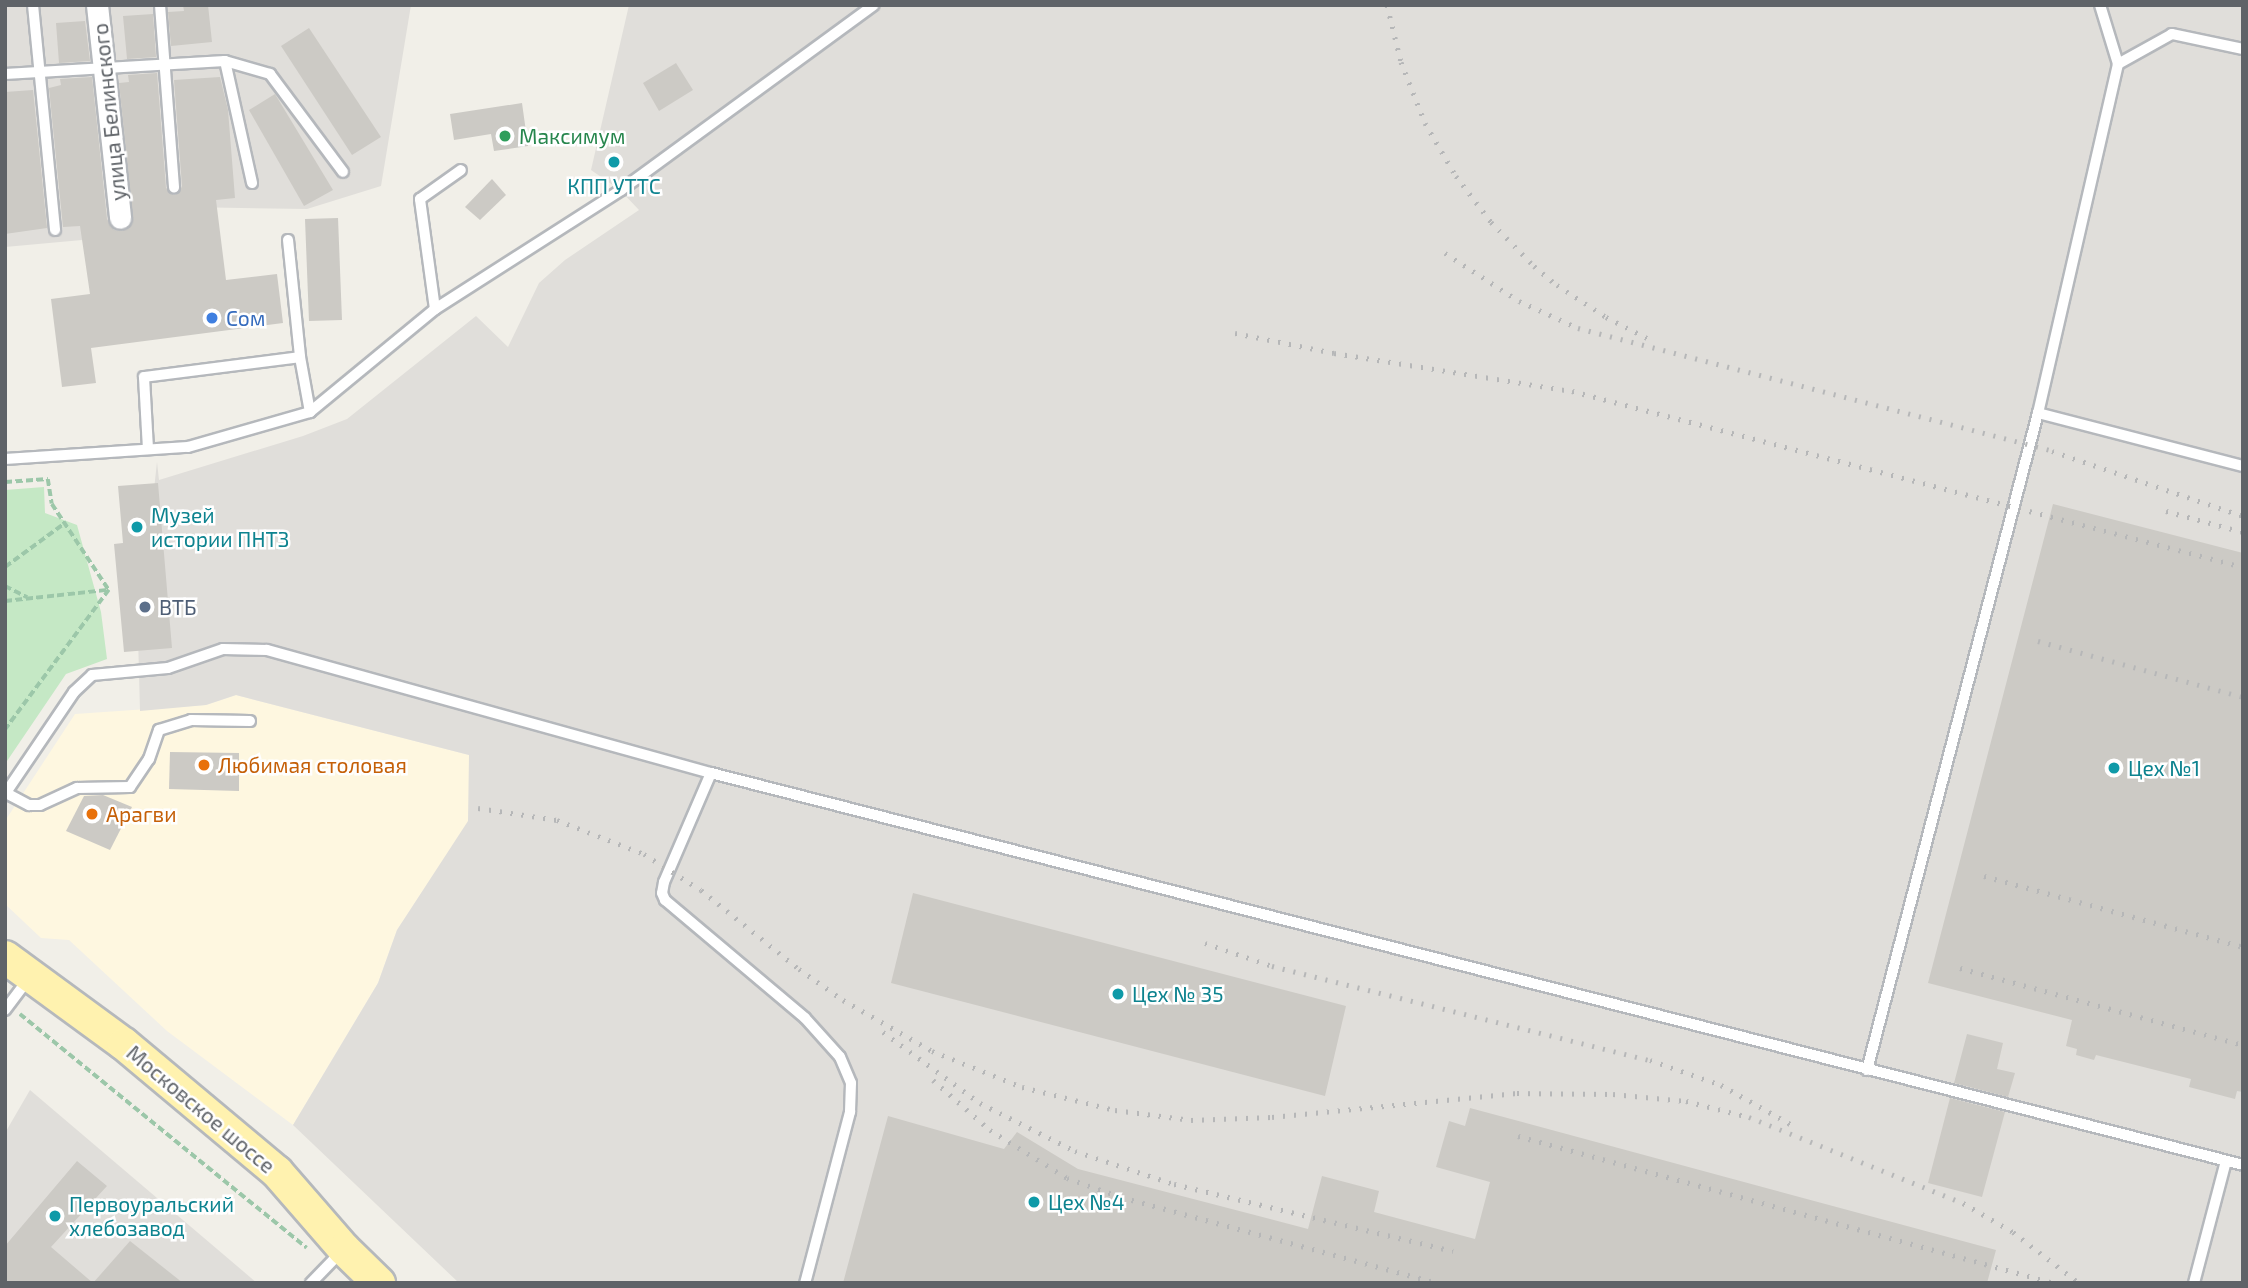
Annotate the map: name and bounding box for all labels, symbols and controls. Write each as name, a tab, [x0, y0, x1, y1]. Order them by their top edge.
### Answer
street label: улица Белинского	[87, 22, 131, 202]
place label: Максимум	[519, 123, 625, 149]
marker: Максимум	[497, 128, 513, 144]
marker: КПП УТТС	[606, 154, 622, 170]
place label: КПП УТТС	[567, 173, 661, 199]
place label: Сом	[226, 305, 266, 331]
marker: Сом	[204, 310, 220, 326]
place label: Музей истории ПНТЗ	[151, 502, 289, 552]
marker: Музей истории ПНТЗ	[129, 519, 145, 535]
place label: ВТБ	[159, 594, 197, 620]
marker: ВТБ	[137, 599, 153, 615]
place label: Любимая столовая	[218, 752, 407, 778]
place label: Цех №1	[2128, 755, 2200, 781]
marker: Любимая столовая	[196, 757, 212, 773]
marker: Цех №1	[2106, 760, 2122, 776]
place label: Арагви	[106, 801, 177, 827]
marker: Арагви	[84, 806, 100, 822]
place label: Цех № 35	[1132, 981, 1223, 1007]
marker: Цех № 35	[1110, 986, 1126, 1002]
street label: Московское шоссе	[122, 1040, 280, 1178]
place label: Цех №4	[1048, 1189, 1125, 1215]
place label: Первоуральский хлебозавод	[69, 1191, 234, 1241]
marker: Цех №4	[1026, 1194, 1042, 1210]
marker: Первоуральский хлебозавод	[47, 1208, 63, 1224]

